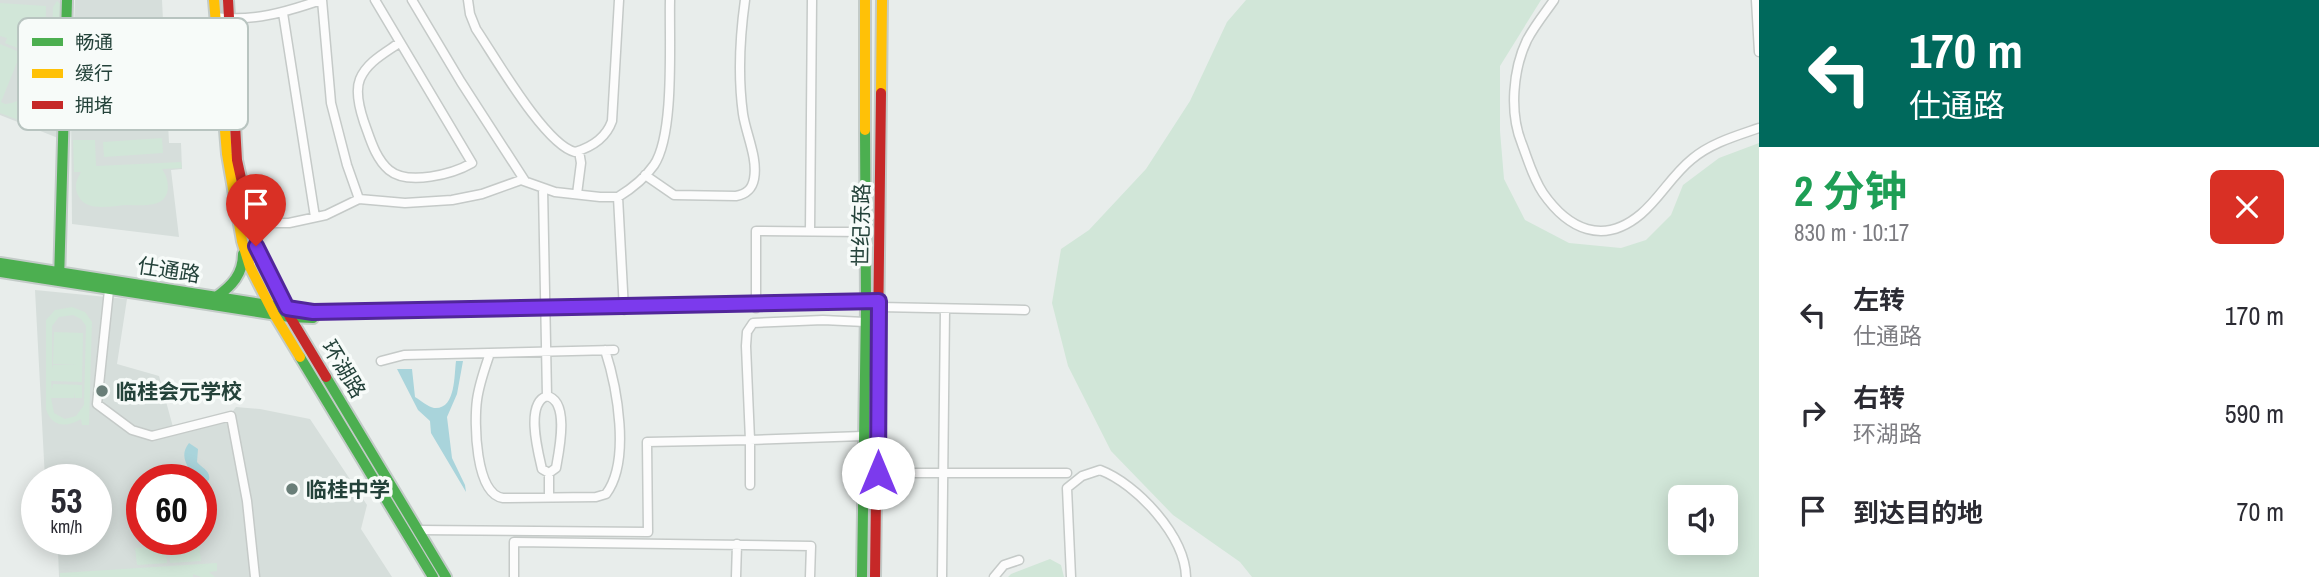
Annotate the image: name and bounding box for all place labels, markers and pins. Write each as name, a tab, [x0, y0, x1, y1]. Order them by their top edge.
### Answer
pin	[226, 174, 286, 246]
place label: 临桂会元学校	[116, 377, 242, 406]
marker: 临桂会元学校	[94, 383, 110, 399]
place label: 临桂中学	[306, 475, 390, 504]
marker: 临桂中学	[284, 481, 300, 497]

